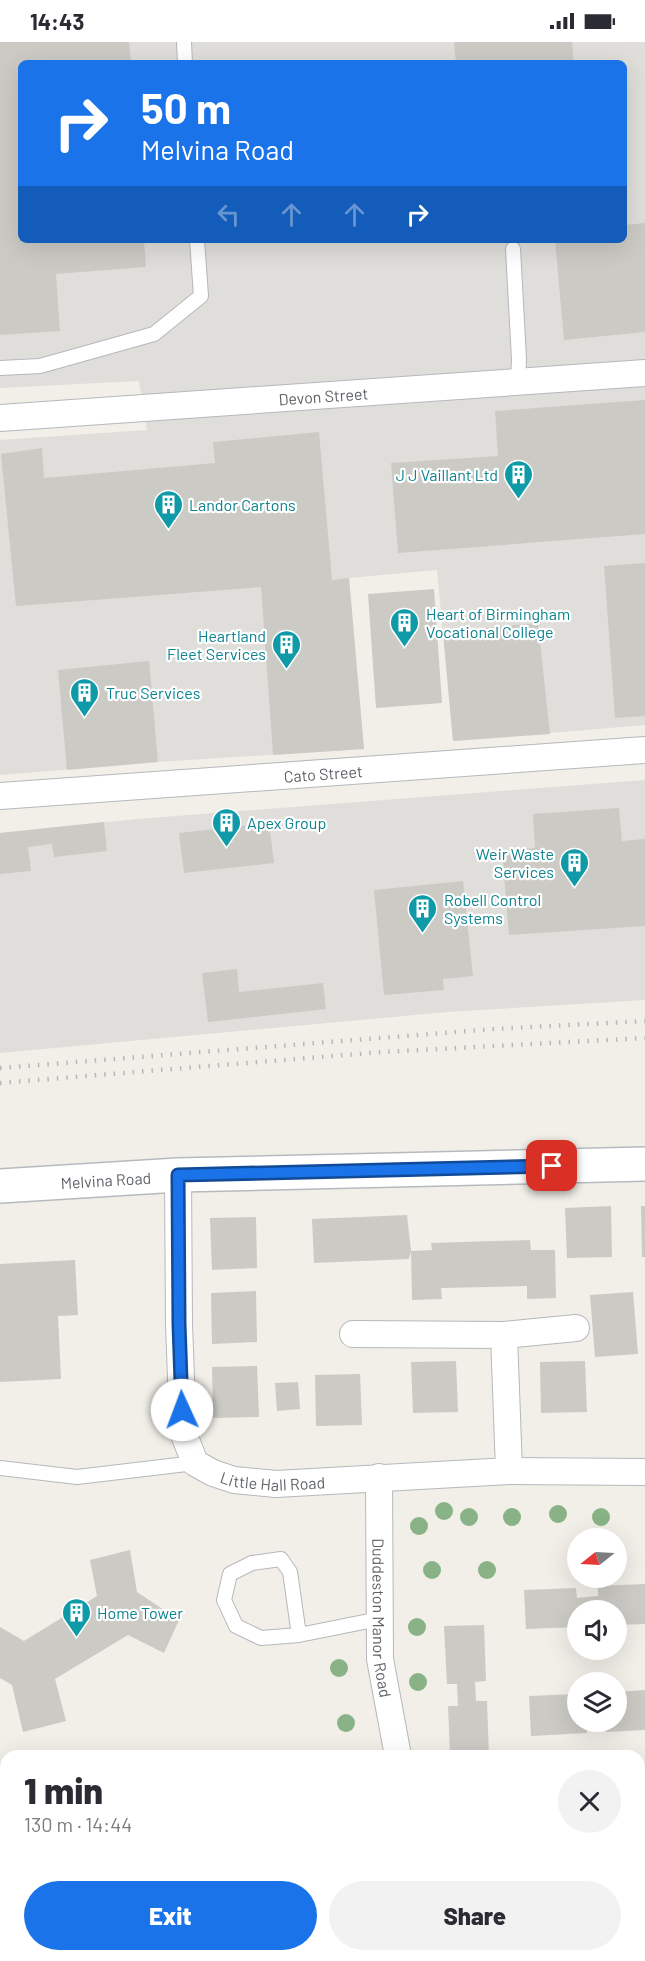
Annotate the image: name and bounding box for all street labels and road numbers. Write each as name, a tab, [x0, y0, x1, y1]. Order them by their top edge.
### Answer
street label: Devon Street	[278, 383, 369, 408]
street label: Cato Street	[283, 761, 363, 785]
street label: Melvina Road	[60, 1167, 152, 1192]
street label: Little Hall Road	[218, 1467, 326, 1494]
street label: Duddeston Manor Road	[370, 1538, 396, 1699]

